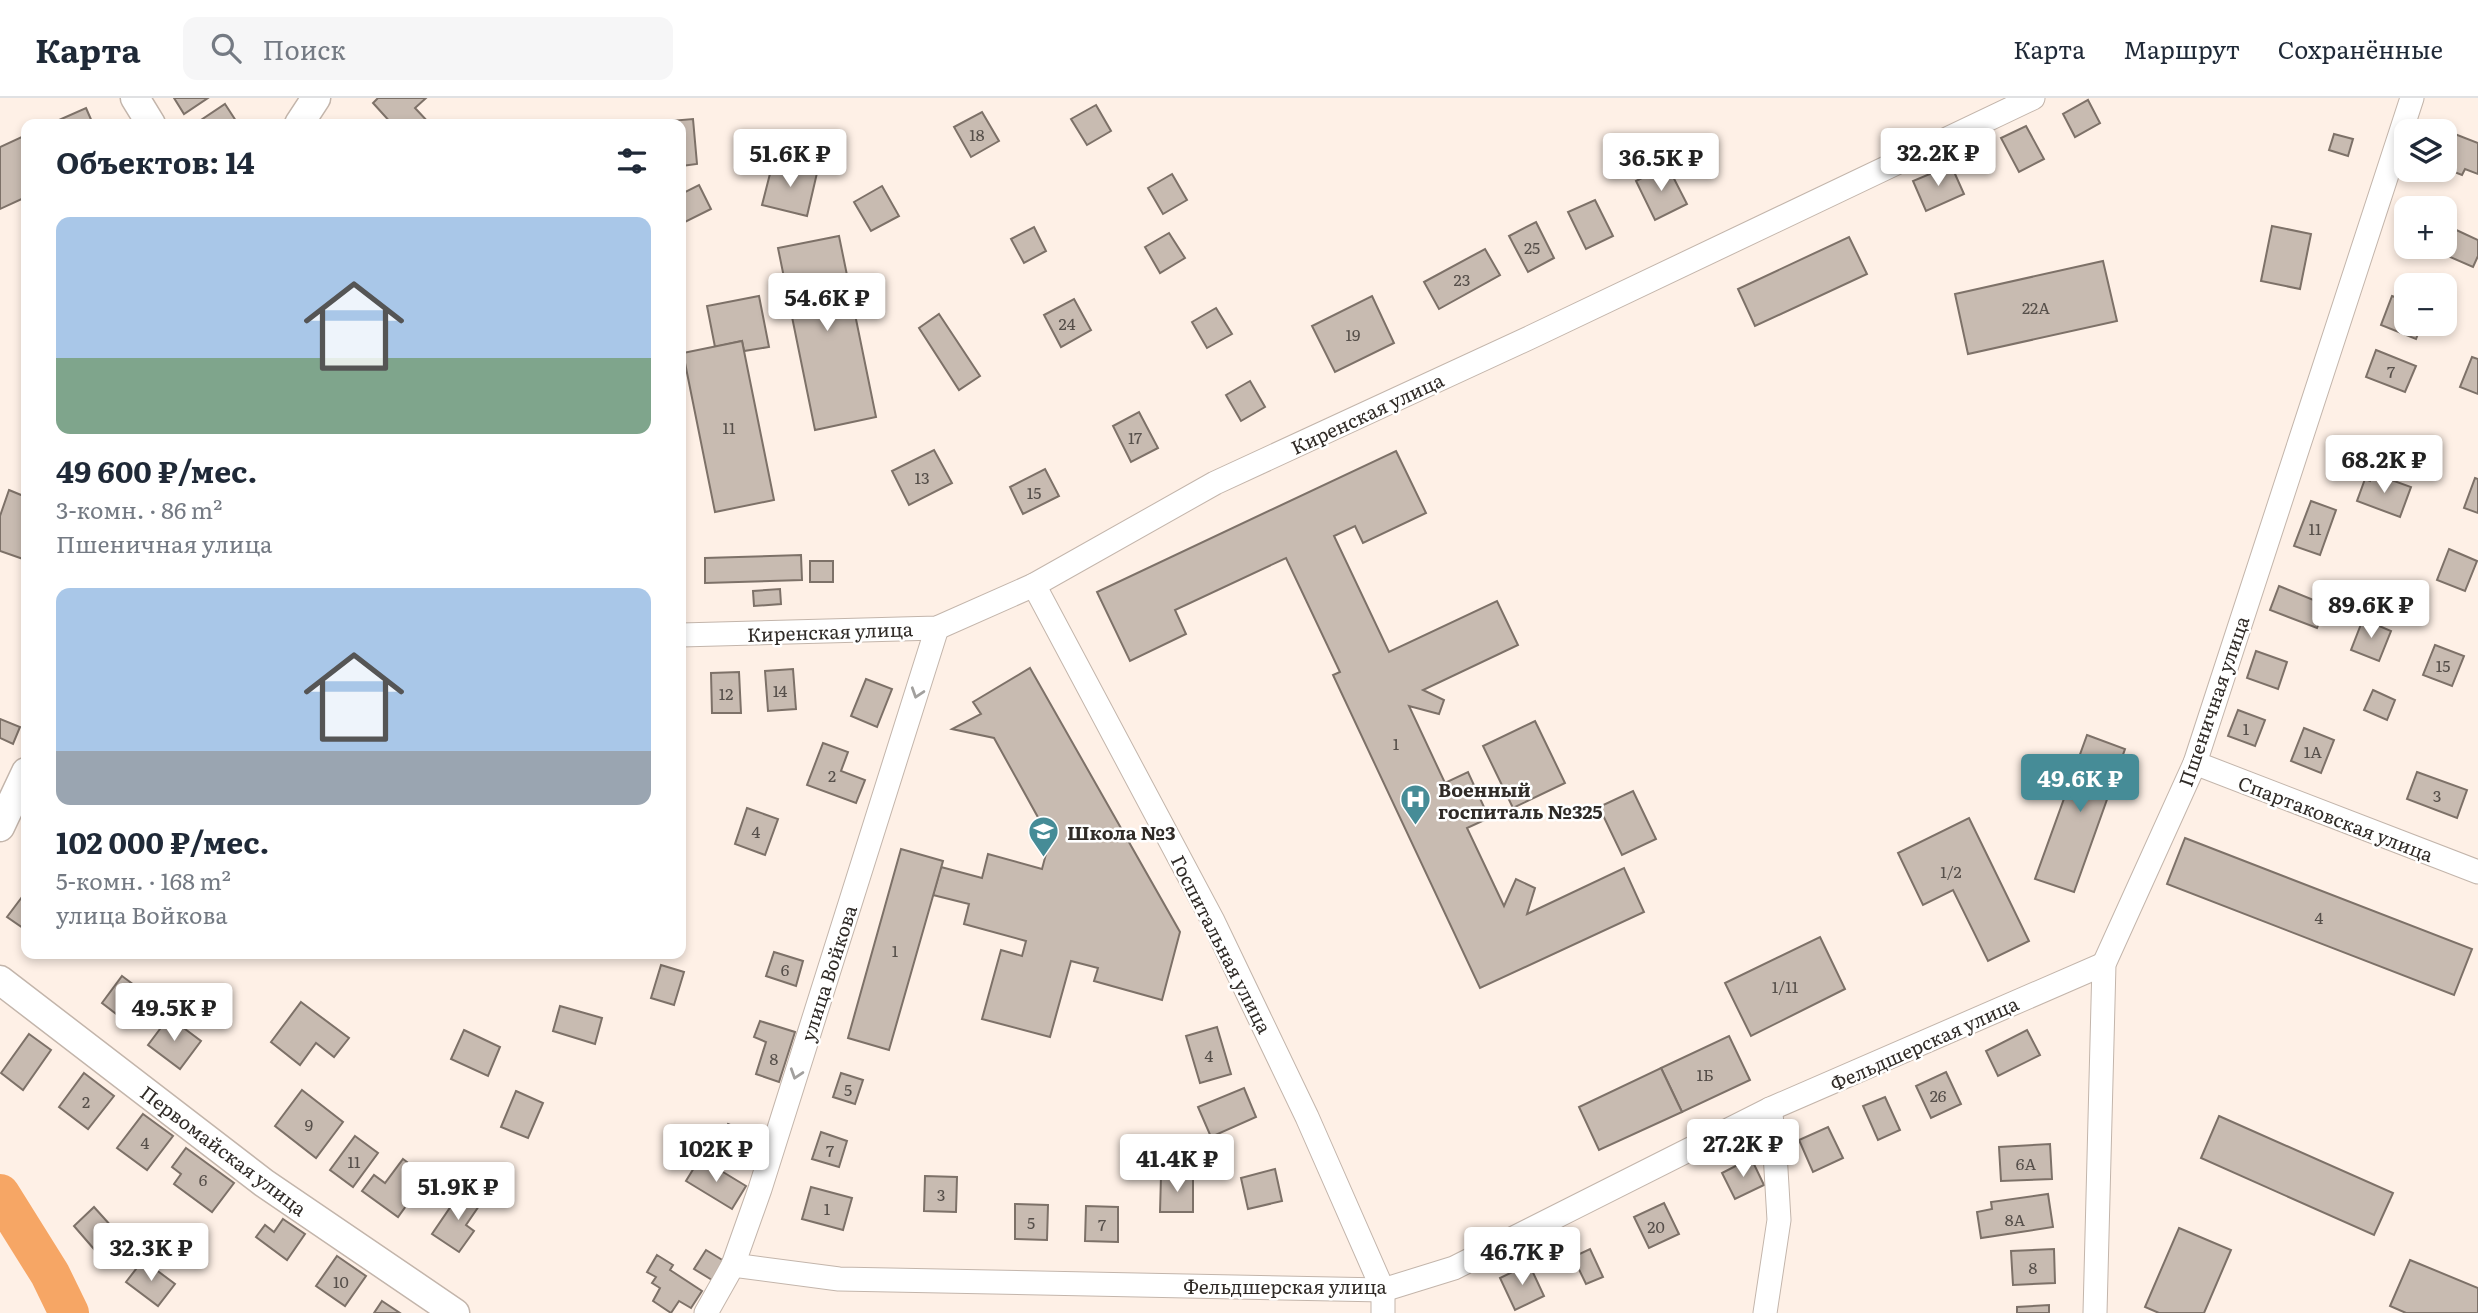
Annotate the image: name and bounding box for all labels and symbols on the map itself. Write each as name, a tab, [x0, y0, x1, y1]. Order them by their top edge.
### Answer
house number: 18	[969, 122, 985, 146]
pin: 32.2K ₽	[1873, 129, 2003, 188]
pin: 51.6K ₽	[725, 130, 855, 189]
pin: 36.5K ₽	[1596, 134, 1726, 193]
house number: 25	[1524, 235, 1540, 259]
house number: 23	[1454, 267, 1470, 291]
pin: 54.6K ₽	[762, 274, 892, 333]
house number: 22А	[2022, 295, 2050, 319]
house number: 24	[1059, 311, 1076, 335]
house number: 19	[1346, 322, 1360, 346]
house number: 7	[2387, 359, 2395, 383]
street label: Киренская улица	[1286, 365, 1449, 461]
house number: 11	[722, 415, 736, 439]
house number: 17	[1128, 425, 1142, 449]
pin: 68.2K ₽	[2319, 436, 2449, 495]
house number: 13	[914, 465, 930, 489]
house number: 15	[1027, 480, 1041, 504]
house number: 11	[2308, 516, 2322, 540]
pin: 89.6K ₽	[2306, 580, 2436, 640]
street label: Пшеничная улица	[2171, 611, 2256, 790]
street label: Киренская улица	[747, 614, 914, 648]
house number: 15	[2436, 653, 2450, 677]
house number: 14	[773, 678, 788, 702]
house number: 12	[719, 681, 733, 705]
one-way arrow	[910, 687, 925, 699]
house number: 1	[2243, 716, 2250, 740]
house number: 1	[1393, 731, 1400, 755]
house number: 1А	[2304, 739, 2322, 763]
pin: 49.6K ₽	[2015, 754, 2145, 814]
house number: 2	[828, 763, 836, 787]
street label: Спартаковская улица	[2234, 768, 2438, 868]
place label: Военный госпиталь №325	[1438, 775, 1603, 825]
hospital icon: Военный госпиталь №325	[1398, 783, 1432, 827]
house number: 3	[2433, 783, 2441, 807]
school or university icon: Школа №3	[1027, 815, 1061, 859]
place label: Школа №3	[1067, 818, 1176, 846]
house number: 4	[752, 819, 761, 843]
street label: Госпитальная улица	[1165, 850, 1280, 1039]
house number: 1/2	[1940, 859, 1962, 883]
street label: улица Войкова	[793, 900, 863, 1045]
house number: 4	[2315, 905, 2324, 929]
house number: 1	[892, 938, 899, 962]
house number: 6	[781, 957, 790, 981]
house number: 1/11	[1772, 974, 1799, 998]
pin: 49.5K ₽	[109, 984, 239, 1043]
street label: Фельдшерская улица	[1825, 988, 2023, 1097]
house number: 4	[1205, 1043, 1214, 1067]
house number: 8	[770, 1046, 779, 1070]
house number: 1Б	[1696, 1062, 1714, 1086]
one-way arrow	[790, 1068, 805, 1080]
house number: 5	[844, 1077, 852, 1101]
street label: Первомайская улица	[135, 1078, 314, 1222]
house number: 26	[1930, 1083, 1947, 1107]
house number: 2	[82, 1089, 90, 1113]
house number: 9	[305, 1112, 313, 1136]
pin: 27.2K ₽	[1678, 1119, 1808, 1179]
pin: 102K ₽	[659, 1124, 773, 1184]
house number: 4	[141, 1130, 150, 1154]
pin: 41.4K ₽	[1112, 1134, 1242, 1194]
house number: 7	[826, 1138, 834, 1162]
house number: 11	[347, 1149, 361, 1173]
house number: 6А	[2016, 1151, 2036, 1175]
pin: 51.9K ₽	[393, 1162, 523, 1222]
house number: 6	[199, 1167, 208, 1191]
house number: 3	[937, 1182, 945, 1206]
house number: 1	[824, 1196, 831, 1220]
house number: 8А	[2005, 1207, 2026, 1231]
house number: 5	[1027, 1210, 1035, 1234]
house number: 7	[1098, 1212, 1106, 1236]
house number: 20	[1647, 1214, 1665, 1238]
pin: 32.3K ₽	[86, 1224, 216, 1283]
pin: 46.7K ₽	[1457, 1228, 1587, 1287]
house number: 8	[2029, 1255, 2038, 1279]
house number: 10	[333, 1269, 349, 1293]
street label: Фельдшерская улица	[1183, 1272, 1388, 1300]

